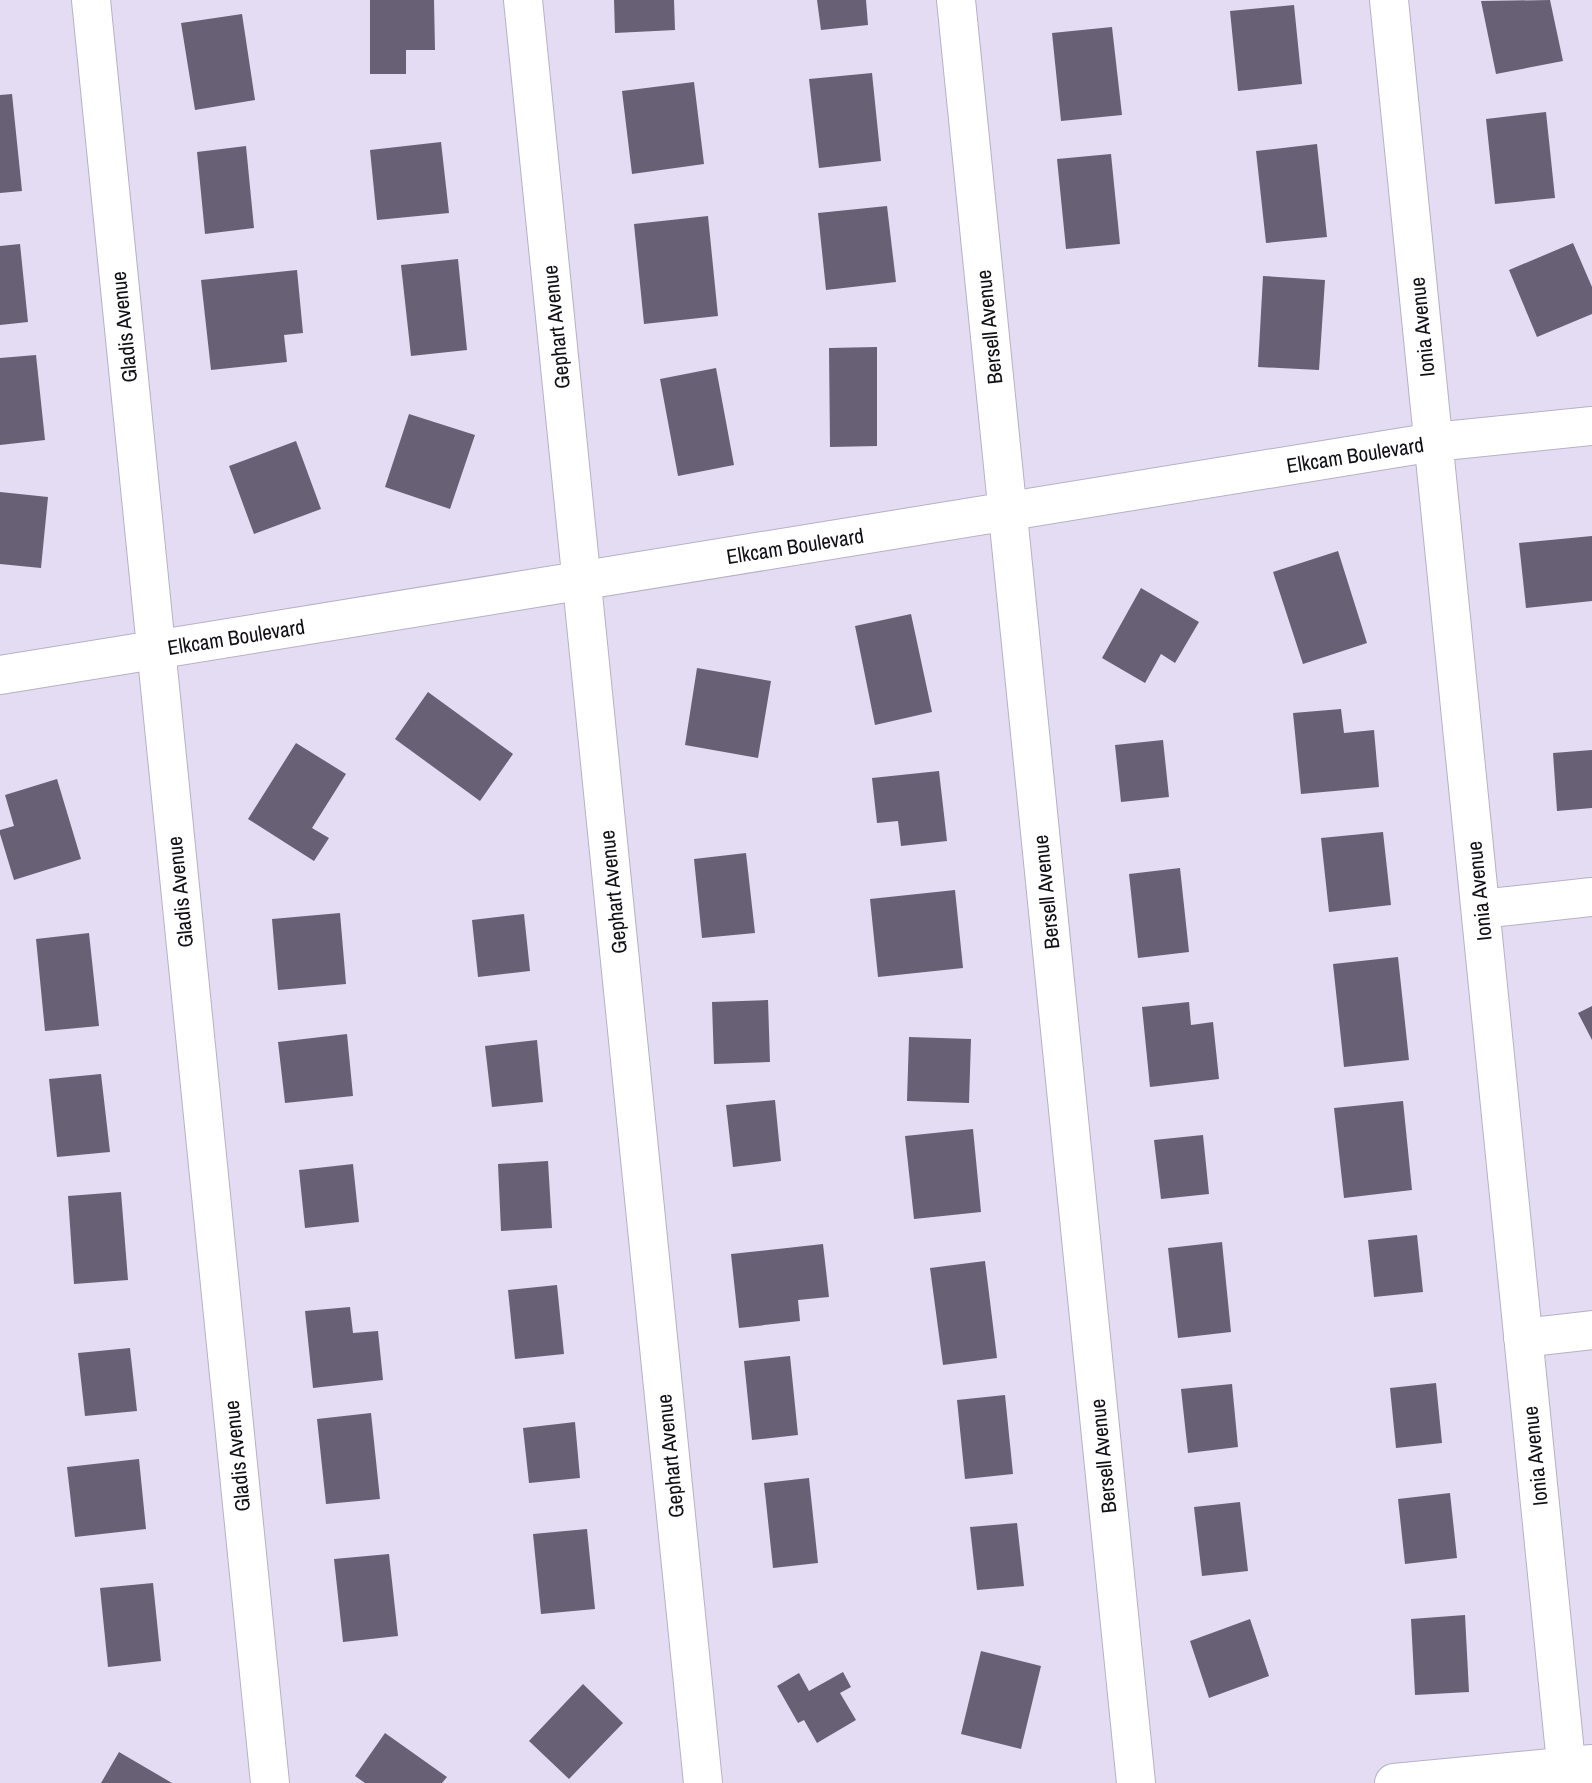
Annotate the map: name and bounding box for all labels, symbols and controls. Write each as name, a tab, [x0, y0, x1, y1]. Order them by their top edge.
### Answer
street label: Gephart Avenue	[535, 264, 577, 390]
street label: Bersell Avenue	[969, 269, 1009, 385]
street label: Gladis Avenue	[104, 270, 144, 384]
street label: Ionia Avenue	[1402, 276, 1442, 378]
street label: Elkcam Boulevard	[1284, 430, 1426, 480]
street label: Elkcam Boulevard	[724, 521, 866, 571]
street label: Elkcam Boulevard	[165, 612, 307, 662]
street label: Gephart Avenue	[592, 829, 634, 955]
street label: Bersell Avenue	[1026, 834, 1066, 950]
street label: Gladis Avenue	[160, 835, 200, 949]
street label: Ionia Avenue	[1459, 840, 1499, 942]
street label: Gephart Avenue	[649, 1393, 691, 1519]
street label: Bersell Avenue	[1083, 1398, 1123, 1514]
street label: Gladis Avenue	[217, 1399, 257, 1513]
street label: Ionia Avenue	[1515, 1405, 1555, 1507]

